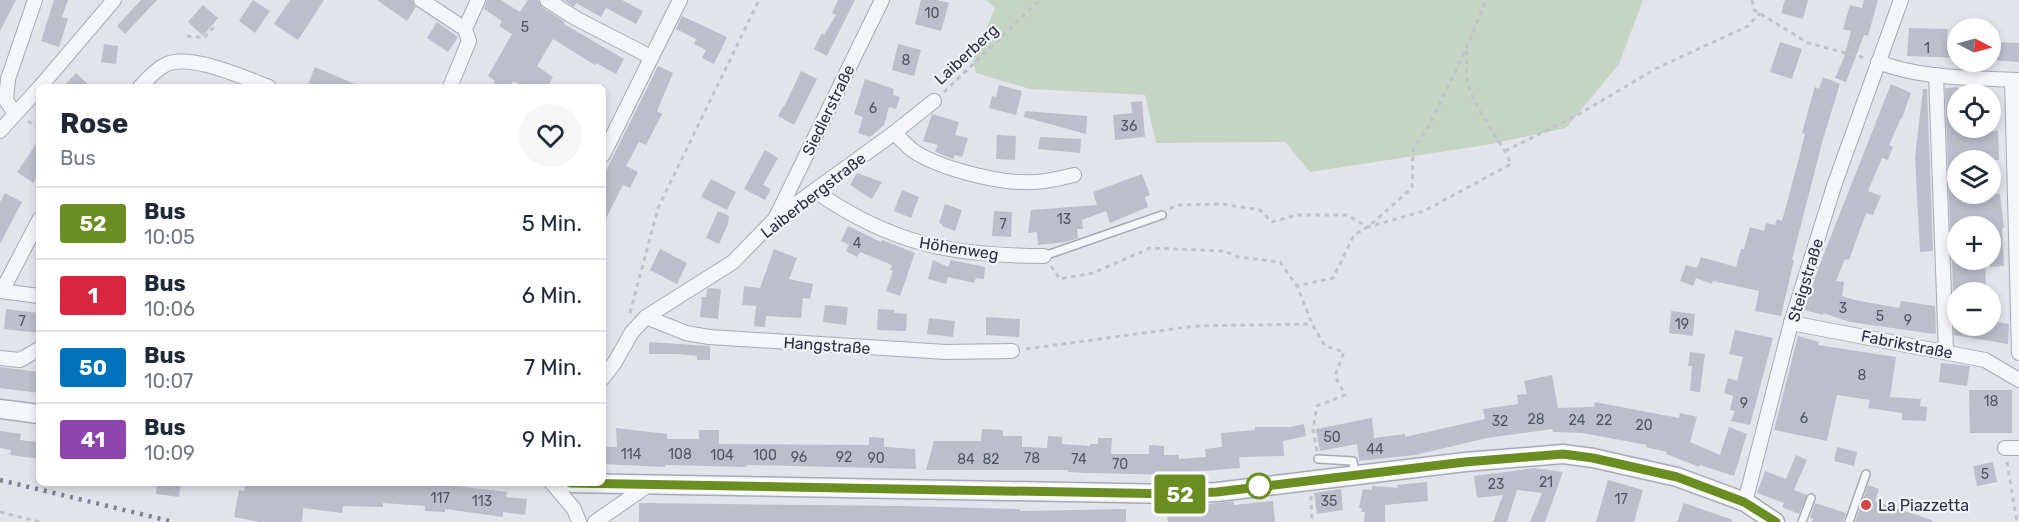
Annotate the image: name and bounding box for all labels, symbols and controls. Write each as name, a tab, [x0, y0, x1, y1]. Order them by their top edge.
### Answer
house number: 10	[925, 5, 940, 22]
north arrow	[1947, 18, 2001, 72]
map controls	[1947, 18, 2001, 336]
house number: 5	[521, 19, 529, 36]
street label: Laiberberg	[931, 20, 1002, 89]
house number: 1	[1924, 40, 1930, 57]
house number: 8	[902, 52, 911, 69]
street label: Siedlerstraße	[798, 62, 859, 159]
button: locate	[1947, 84, 2001, 138]
house number: 6	[869, 100, 877, 117]
button: heart	[519, 104, 582, 167]
text: Rose	[60, 107, 128, 140]
house number: 36	[1121, 118, 1137, 135]
text: Bus	[60, 146, 96, 170]
street label: Laiberbergstraße	[757, 149, 870, 242]
button: layers	[1947, 150, 2001, 204]
text: Bus	[144, 198, 186, 225]
text: 5 Min.	[522, 210, 582, 237]
text: 52	[79, 211, 107, 236]
house number: 13	[1057, 211, 1071, 228]
house number: 7	[999, 216, 1007, 233]
button: +	[1947, 216, 2001, 270]
text: 10:05	[144, 225, 195, 249]
street label: Höhenweg	[918, 233, 1000, 264]
house number: 4	[853, 235, 862, 252]
street label: Steigstraße	[1784, 236, 1827, 324]
text: Bus	[144, 270, 186, 297]
text: 6 Min.	[522, 282, 582, 309]
button: −	[1947, 282, 2001, 336]
text: 1	[88, 283, 98, 308]
text: 10:06	[144, 297, 195, 321]
house number: 3	[1839, 300, 1847, 317]
house number: 5	[1876, 308, 1884, 325]
house number: 9	[1904, 312, 1912, 329]
house number: 7	[18, 313, 26, 330]
house number: 19	[1675, 316, 1689, 333]
street label: Fabrikstraße	[1860, 326, 1954, 363]
street label: Hangstraße	[783, 333, 871, 358]
text: Bus	[144, 342, 186, 369]
text: 7 Min.	[524, 354, 582, 381]
text: 50	[79, 355, 107, 380]
house number: 8	[1858, 367, 1867, 384]
text: 10:07	[144, 369, 193, 393]
house number: 18	[1984, 393, 1999, 410]
house number: 9	[1740, 395, 1748, 412]
house number: 6	[1800, 410, 1808, 427]
house number: 28	[1527, 411, 1545, 428]
house number: 24	[1569, 412, 1586, 429]
house number: 22	[1596, 412, 1612, 429]
house number: 32	[1492, 413, 1508, 430]
text: Bus	[144, 414, 186, 441]
house number: 20	[1635, 417, 1653, 434]
text: 9 Min.	[522, 426, 582, 453]
text: 41	[81, 427, 105, 452]
house number: 50	[1323, 429, 1341, 446]
text: 10:09	[144, 441, 195, 465]
house number: 44	[1366, 441, 1384, 458]
house number: 114	[621, 446, 642, 463]
house number: 108	[668, 446, 692, 463]
house number: 104	[710, 447, 734, 464]
house number: 100	[753, 447, 777, 464]
house number: 96	[791, 449, 807, 466]
house number: 92	[836, 449, 852, 466]
house number: 90	[867, 450, 885, 467]
house number: 78	[1024, 450, 1040, 467]
house number: 84	[957, 451, 975, 468]
house number: 82	[982, 451, 1000, 468]
house number: 74	[1071, 451, 1087, 468]
house number: 70	[1112, 456, 1128, 473]
house number: 5	[1981, 466, 1989, 483]
unlabelled marker	[1246, 473, 1272, 499]
line badge: 52	[1153, 474, 1207, 514]
house number: 21	[1539, 474, 1553, 491]
house number: 23	[1488, 476, 1504, 493]
text: 52	[1166, 482, 1194, 507]
house number: 117	[430, 490, 450, 507]
house number: 17	[1614, 491, 1628, 508]
house number: 113	[472, 493, 492, 510]
house number: 35	[1321, 493, 1337, 510]
place label: La Piazzetta	[1878, 496, 1969, 515]
marker: La Piazzetta	[1859, 498, 1873, 512]

